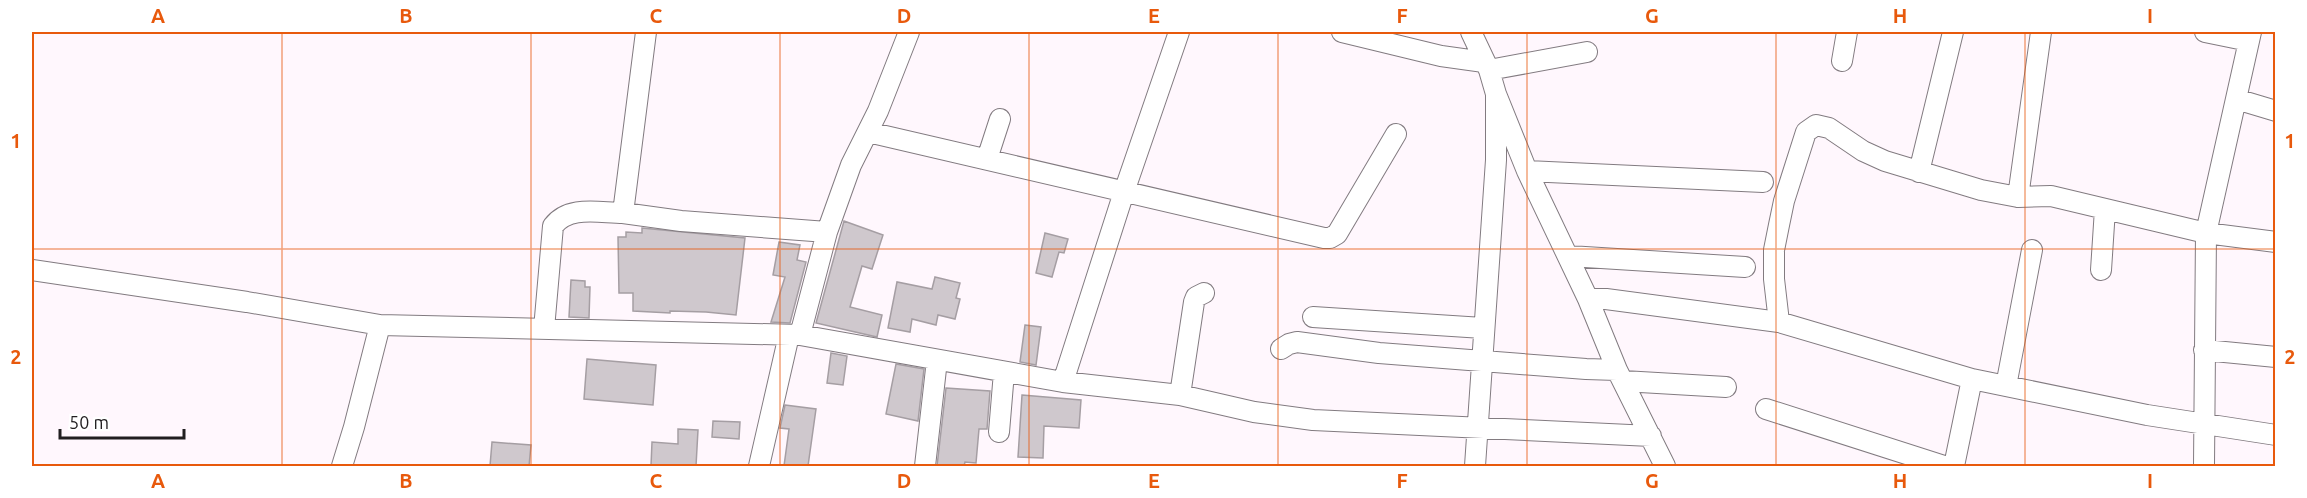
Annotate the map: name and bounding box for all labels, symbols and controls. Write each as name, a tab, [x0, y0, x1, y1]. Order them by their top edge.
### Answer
text: A	[151, 4, 165, 27]
text: B	[399, 4, 413, 27]
text: C	[650, 4, 663, 27]
text: D	[897, 4, 911, 27]
text: E	[1148, 4, 1160, 27]
text: F	[1396, 4, 1408, 27]
text: G	[1645, 4, 1659, 27]
text: H	[1893, 4, 1907, 27]
text: I	[2147, 4, 2153, 27]
text: 1	[10, 129, 22, 152]
text: 1	[2284, 129, 2296, 152]
text: 2	[10, 345, 22, 368]
text: 2	[2284, 345, 2296, 368]
scale bar	[60, 402, 184, 440]
text: 50 m	[69, 412, 109, 432]
text: A	[151, 469, 165, 492]
text: B	[399, 469, 413, 492]
text: C	[650, 469, 663, 492]
text: D	[897, 469, 911, 492]
text: E	[1148, 469, 1160, 492]
text: F	[1396, 469, 1408, 492]
text: G	[1645, 469, 1659, 492]
text: H	[1893, 469, 1907, 492]
text: I	[2147, 469, 2153, 492]

